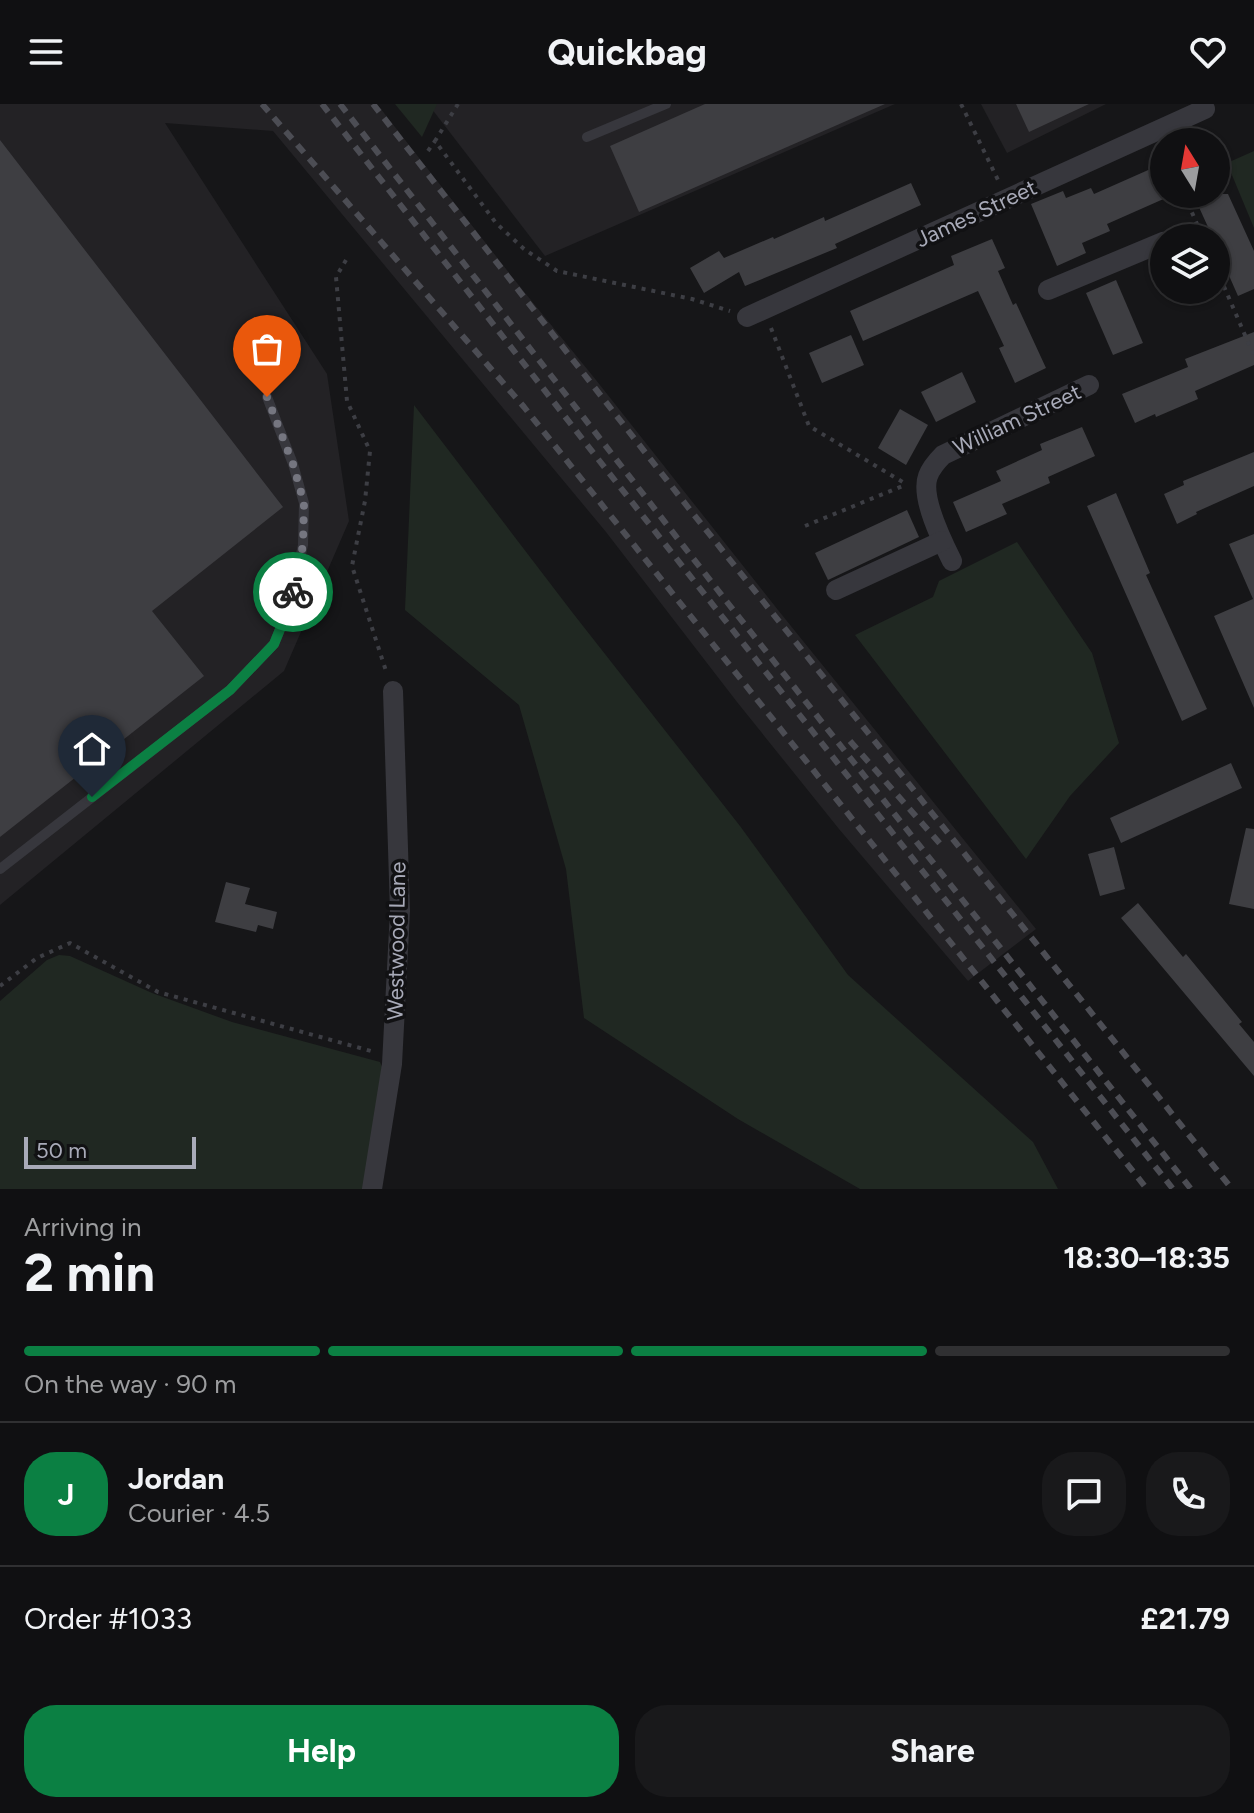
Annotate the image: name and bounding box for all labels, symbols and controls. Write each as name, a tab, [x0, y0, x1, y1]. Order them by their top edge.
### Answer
icon: menu	[24, 30, 68, 74]
icon: heart	[1186, 30, 1230, 74]
text: Quickbag	[547, 31, 707, 74]
north arrow	[1150, 128, 1230, 208]
map controls	[1150, 128, 1230, 304]
street label: James Street	[911, 174, 1041, 253]
button: layers	[1150, 224, 1230, 304]
pin	[233, 315, 301, 397]
icon: bag	[245, 327, 289, 371]
street label: William Street	[949, 378, 1085, 461]
courier	[253, 552, 333, 632]
icon: bike	[271, 570, 315, 614]
pin	[58, 715, 126, 797]
icon: home	[70, 727, 114, 771]
street label: Westwood Lane	[382, 861, 411, 1021]
scale bar	[24, 1133, 196, 1169]
text: 50 m	[36, 1137, 87, 1164]
text: Arriving in	[24, 1211, 142, 1243]
text: 18:30–18:35	[1063, 1239, 1230, 1276]
text: 2 min	[24, 1242, 155, 1304]
text: On the way · 90 m	[24, 1368, 236, 1400]
button: chat	[1042, 1452, 1126, 1536]
button: phone	[1146, 1452, 1230, 1536]
text: Jordan	[128, 1460, 224, 1497]
text: J	[58, 1476, 74, 1513]
text: Courier · 4.5	[128, 1497, 270, 1529]
text: Order #1033	[24, 1600, 192, 1637]
text: £21.79	[1141, 1600, 1230, 1637]
button: Help	[24, 1705, 619, 1797]
button: Share	[635, 1705, 1230, 1797]

